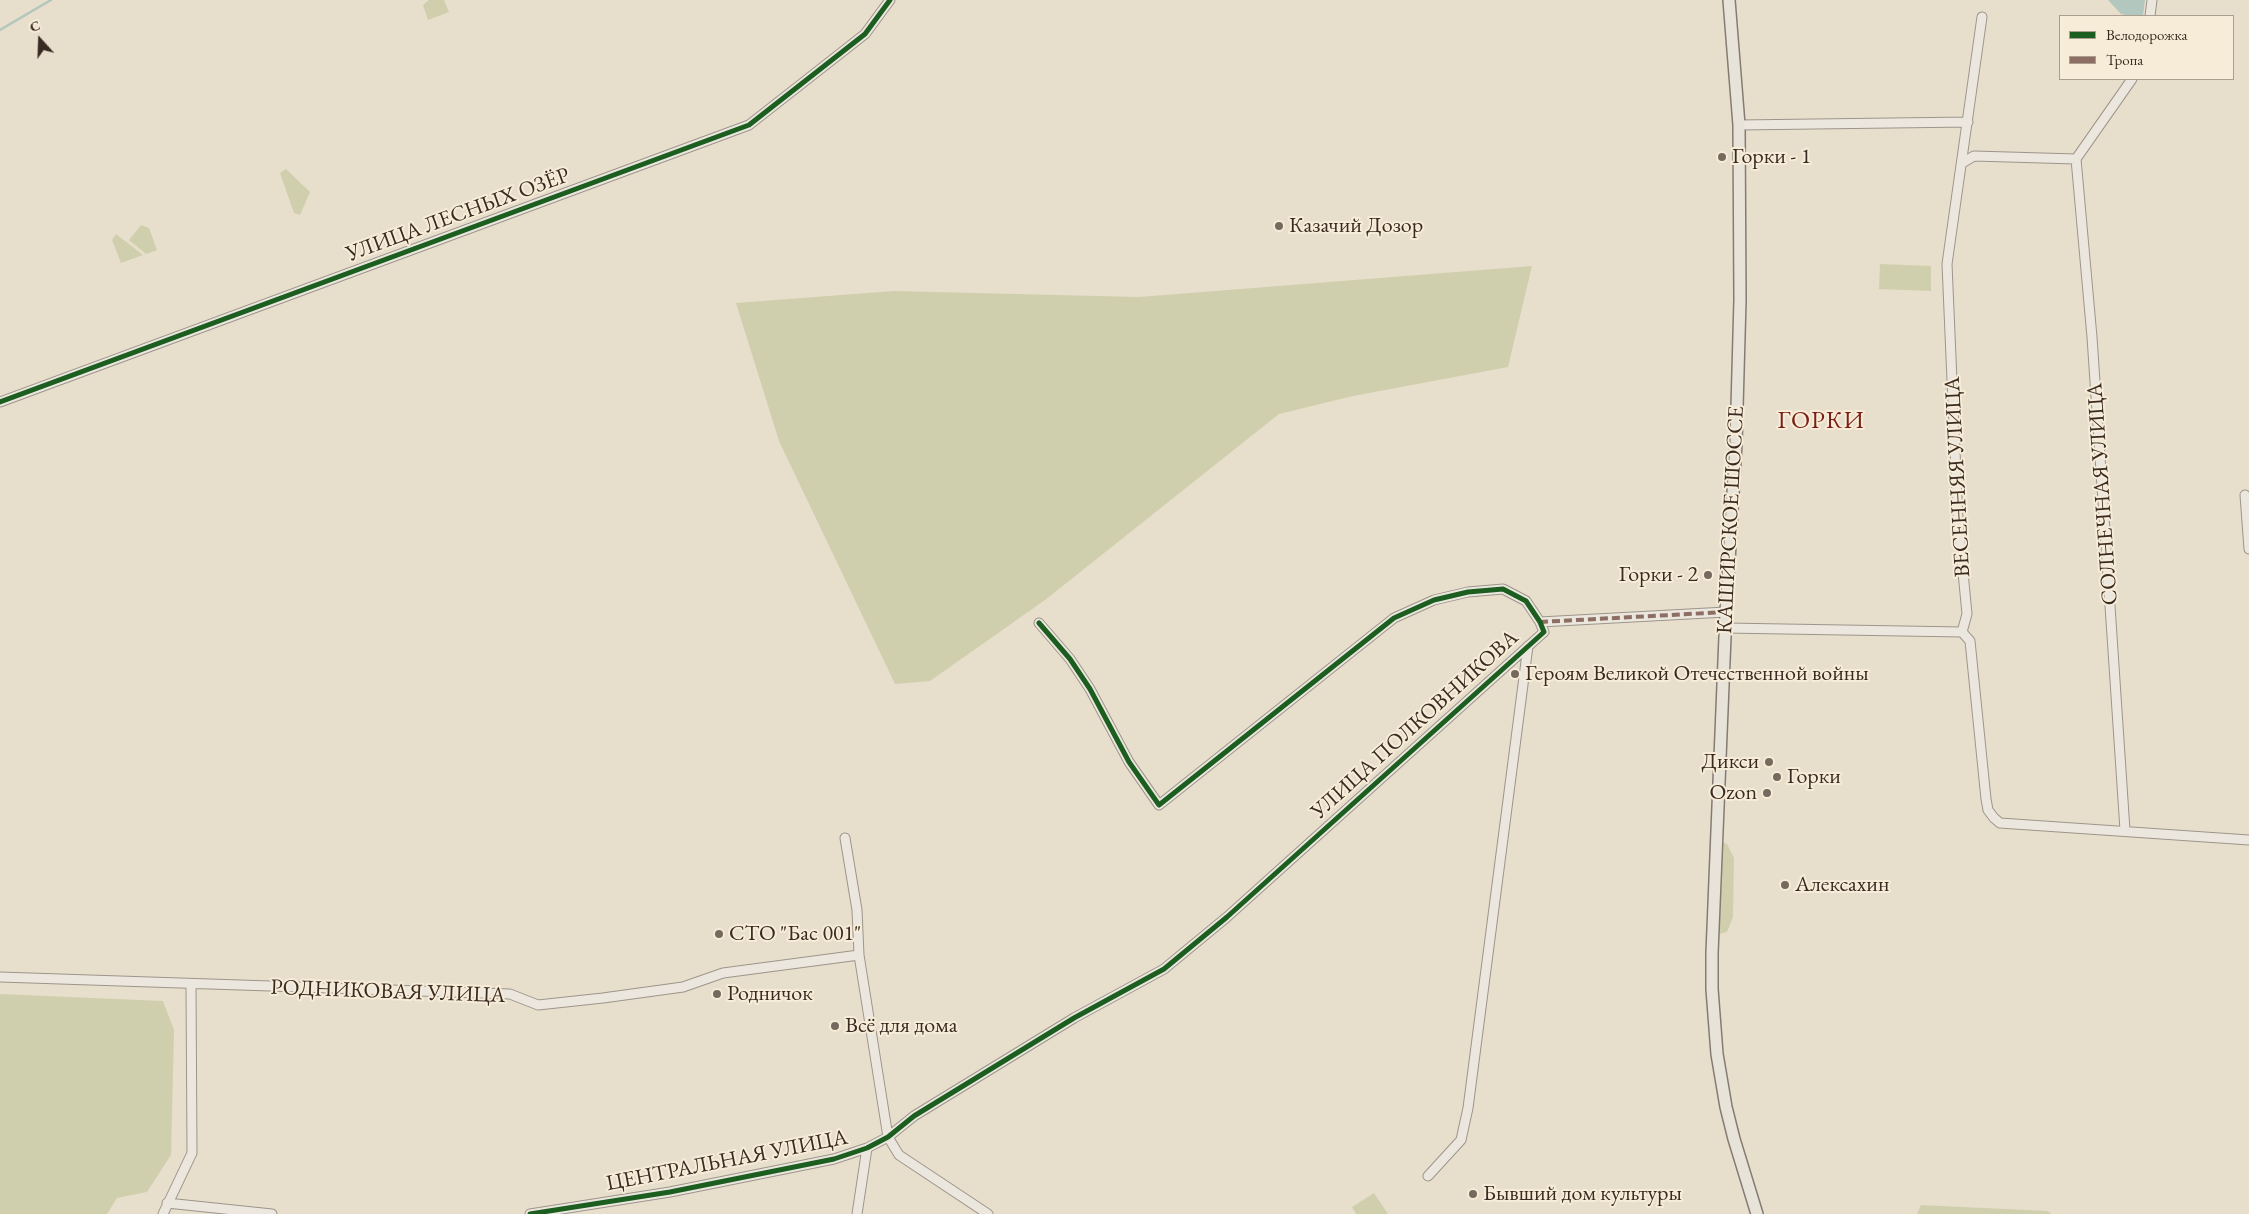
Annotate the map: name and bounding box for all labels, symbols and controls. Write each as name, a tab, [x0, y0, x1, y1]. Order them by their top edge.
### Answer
north arrow	[15, 15, 65, 65]
legend	[2059, 15, 2234, 80]
text: С	[27, 16, 43, 36]
text: Велодорожка	[2106, 25, 2187, 44]
text: Тропа	[2106, 50, 2143, 69]
place label: Горки - 1	[1732, 144, 1811, 170]
marker: Горки - 1	[1716, 151, 1728, 163]
street label: УЛИЦА ЛЕСНЫХ ОЗЁР	[343, 162, 573, 268]
place label: Казачий Дозор	[1289, 213, 1423, 239]
marker: Казачий Дозор	[1273, 220, 1285, 232]
street label: ВЕСЕННЯЯ УЛИЦА	[1940, 376, 1976, 578]
street label: СОЛНЕЧНАЯ УЛИЦА	[2082, 382, 2124, 606]
street label: КАШИРСКОЕ ШОССЕ	[1712, 405, 1750, 635]
district label: ГОРКИ	[1777, 406, 1865, 436]
place label: Горки - 2	[1619, 562, 1698, 588]
marker: Горки - 2	[1702, 569, 1714, 581]
street label: УЛИЦА ПОЛКОВНИКОВА	[1306, 625, 1524, 825]
place label: Героям Великой Отечественной войны	[1525, 661, 1869, 687]
marker: Героям Великой Отечественной войны	[1509, 668, 1521, 680]
place label: Дикси	[1702, 749, 1759, 775]
marker: Дикси	[1763, 756, 1775, 768]
place label: Горки	[1787, 764, 1841, 790]
marker: Горки	[1771, 771, 1783, 783]
place label: Ozon	[1709, 780, 1757, 806]
marker: Ozon	[1761, 787, 1773, 799]
place label: Алексахин	[1795, 872, 1889, 898]
marker: Алексахин	[1779, 879, 1791, 891]
place label: СТО "Бас 001"	[729, 921, 861, 947]
marker: СТО "Бас 001"	[713, 928, 725, 940]
street label: РОДНИКОВАЯ УЛИЦА	[270, 975, 506, 1009]
place label: Родничок	[727, 981, 813, 1007]
marker: Родничок	[711, 988, 723, 1000]
place label: Всё для дома	[845, 1013, 957, 1039]
marker: Всё для дома	[829, 1020, 841, 1032]
street label: ЦЕНТРАЛЬНАЯ УЛИЦА	[604, 1125, 850, 1197]
place label: Бывший дом культуры	[1483, 1181, 1682, 1207]
marker: Бывший дом культуры	[1467, 1188, 1479, 1200]

